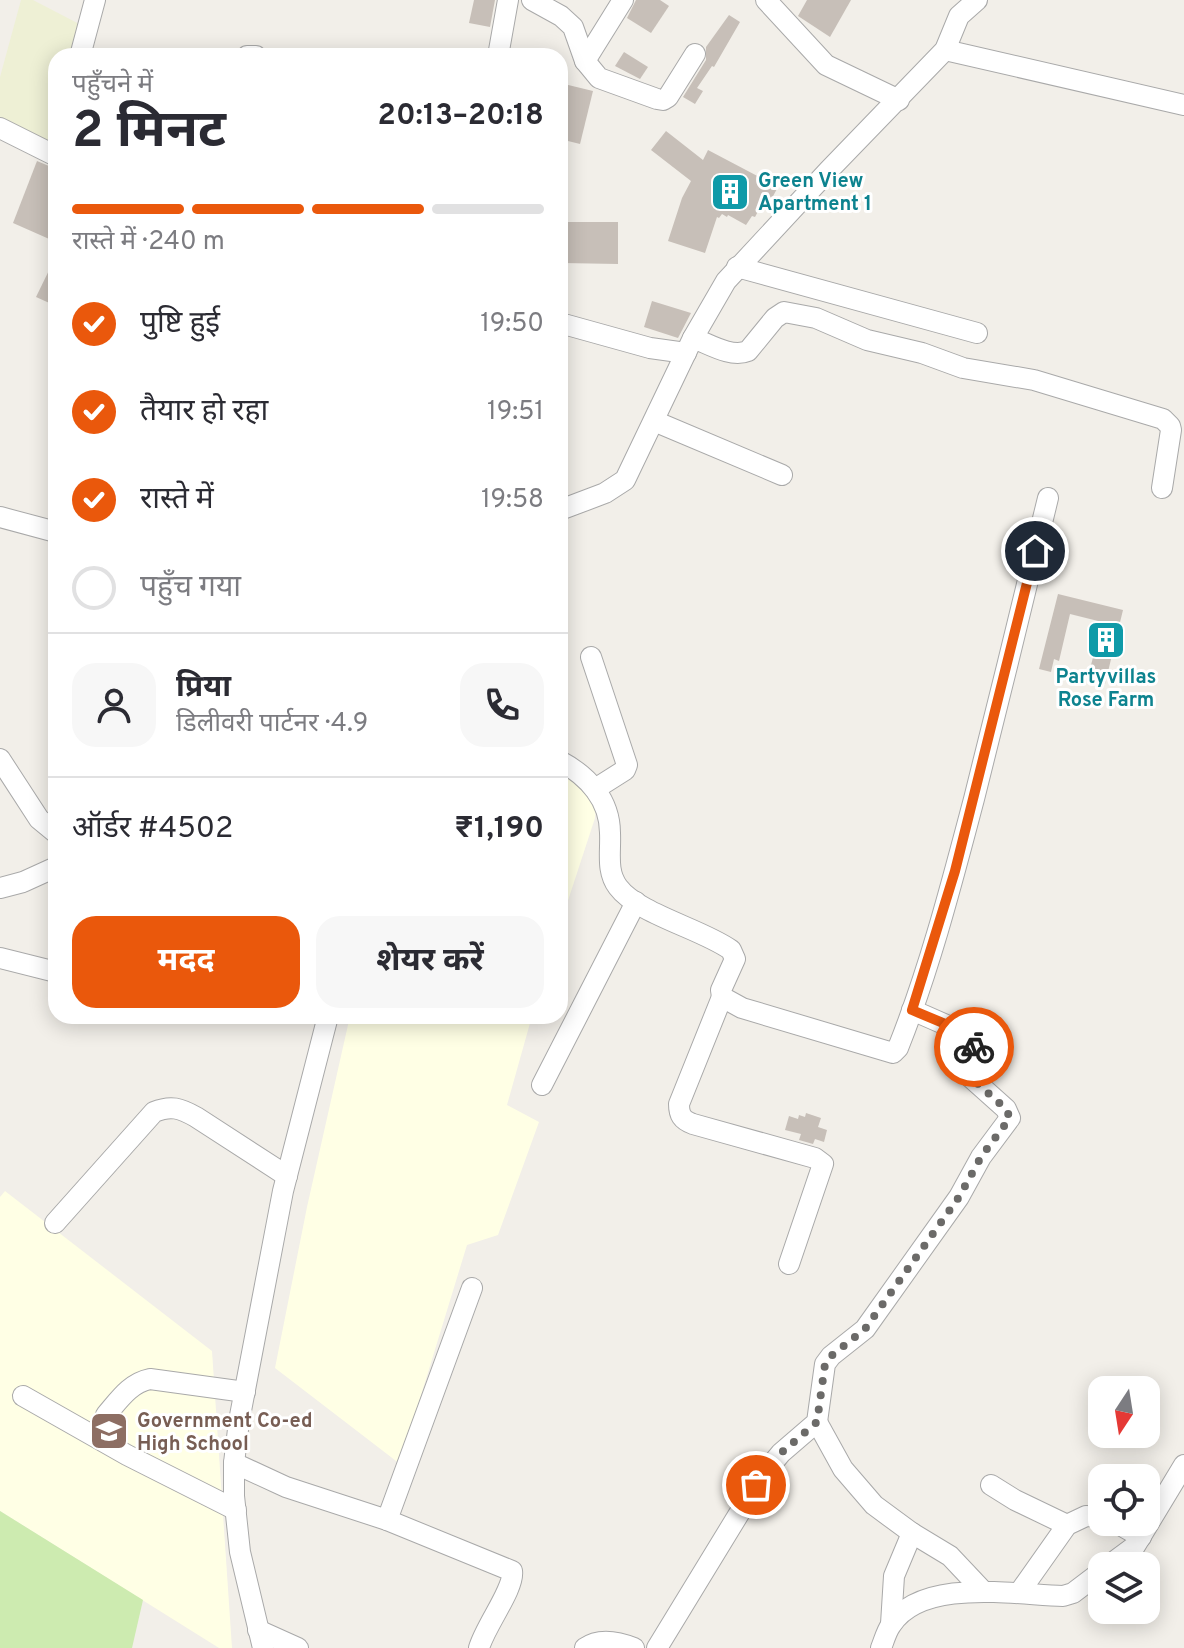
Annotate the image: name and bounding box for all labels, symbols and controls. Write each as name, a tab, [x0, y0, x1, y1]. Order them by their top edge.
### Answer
text: पहुँचने में	[72, 69, 153, 102]
text: 20:13–20:18	[378, 98, 544, 135]
text: 2 मिनट	[72, 100, 226, 166]
place label: Green View Apartment 1	[758, 169, 872, 218]
building icon: Green View Apartment 1	[709, 171, 751, 213]
text: रास्ते में · 240 m	[72, 226, 225, 259]
icon: check	[72, 302, 116, 346]
text: पुष्टि हुई	[140, 306, 220, 343]
text: 19:50	[480, 308, 544, 341]
icon: check	[72, 390, 116, 434]
text: तैयार हो रहा	[140, 394, 268, 431]
text: 19:51	[487, 396, 544, 429]
icon: check	[72, 478, 116, 522]
text: रास्ते में	[140, 482, 214, 519]
text: 19:58	[481, 484, 544, 517]
pin	[1001, 517, 1069, 585]
icon: home	[1013, 529, 1057, 573]
text: पहुँच गया	[140, 570, 241, 607]
building icon: Partyvillas Rose Farm	[1085, 619, 1127, 661]
button: person	[72, 663, 156, 747]
button: phone	[460, 663, 544, 747]
place label: Partyvillas Rose Farm	[1056, 665, 1156, 714]
text: प्रिया	[176, 670, 231, 707]
text: डिलीवरी पार्टनर · 4.9	[176, 708, 368, 741]
text: ऑर्डर #4502	[72, 811, 233, 848]
text: ₹1,190	[454, 811, 544, 848]
button: मदद	[72, 916, 300, 1008]
button: शेयर करें	[316, 916, 544, 1008]
courier	[934, 1007, 1014, 1087]
icon: bike	[952, 1025, 996, 1069]
north arrow	[1088, 1376, 1160, 1448]
map controls	[1088, 1376, 1160, 1624]
place label: Government Co-ed High School	[137, 1409, 313, 1458]
school or university icon: Government Co-ed High School	[88, 1410, 130, 1452]
pin	[722, 1451, 790, 1519]
icon: bag	[734, 1463, 778, 1507]
button: locate	[1088, 1464, 1160, 1536]
button: layers	[1088, 1552, 1160, 1624]

